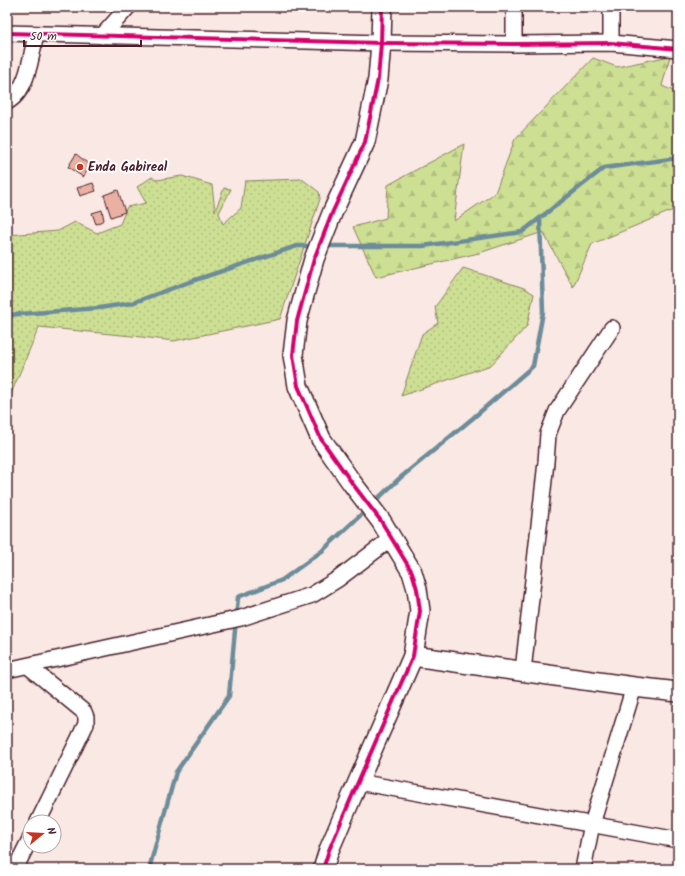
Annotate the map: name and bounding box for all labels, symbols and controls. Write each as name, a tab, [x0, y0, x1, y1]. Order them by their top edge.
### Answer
scale bar	[24, 22, 141, 48]
text: 50 m	[30, 27, 57, 46]
place label: Enda Gabireal	[88, 157, 168, 178]
marker: Enda Gabireal	[75, 162, 85, 172]
north arrow	[22, 814, 62, 854]
text: N	[41, 825, 60, 837]

